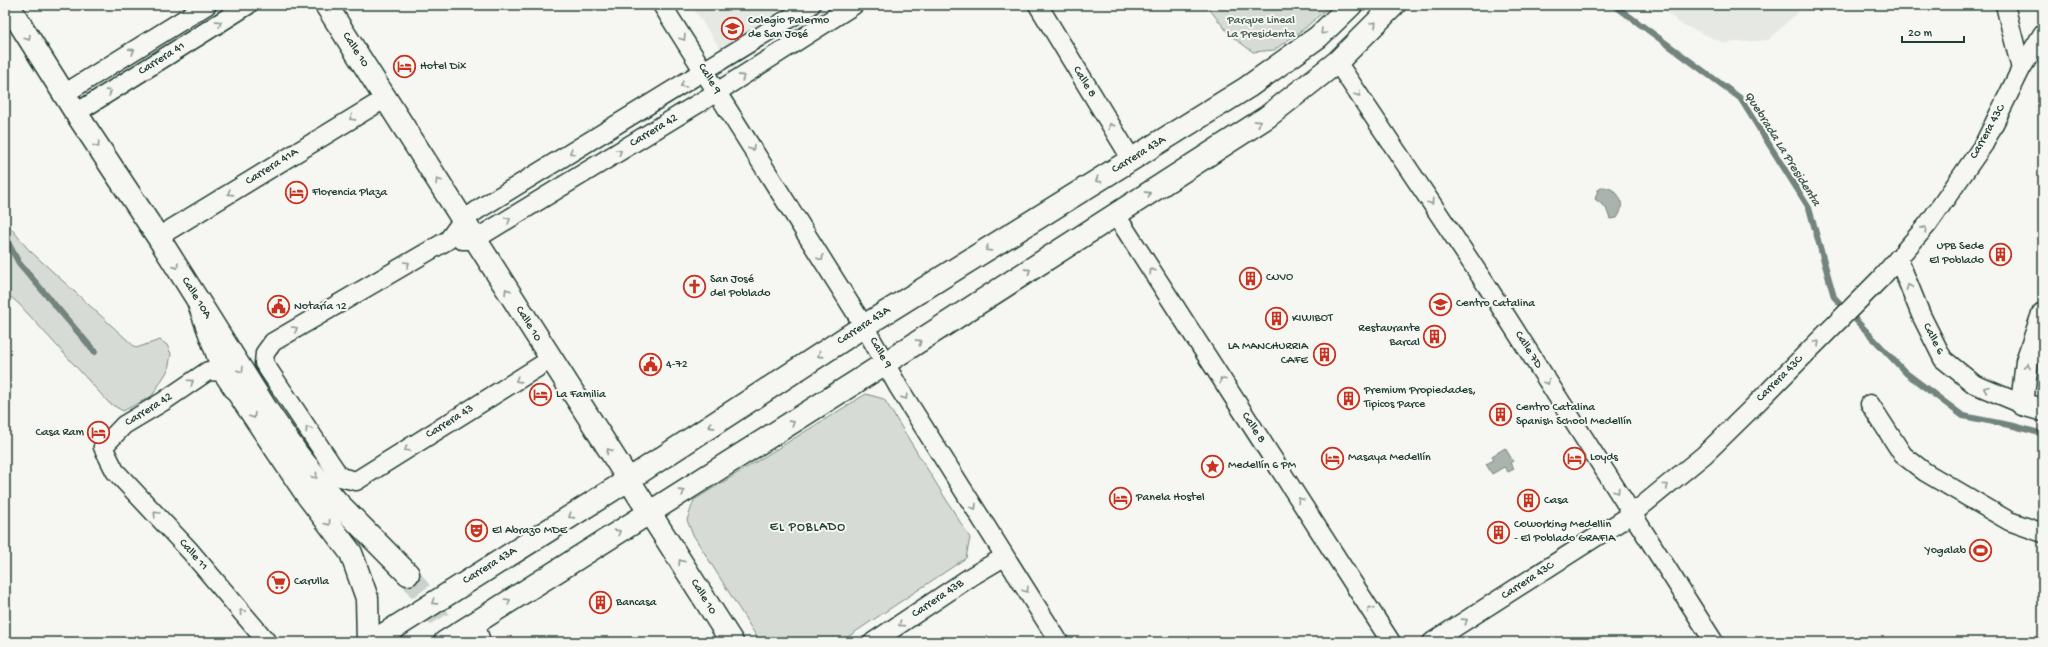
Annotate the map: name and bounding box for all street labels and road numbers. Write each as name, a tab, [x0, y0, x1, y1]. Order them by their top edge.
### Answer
street label: Calle 10	[338, 30, 372, 70]
street label: Carrera 41	[136, 39, 188, 79]
street label: Calle 9	[694, 61, 724, 97]
street label: Calle 8	[1069, 64, 1099, 101]
street label: Carrera 43C	[1967, 101, 2009, 162]
street label: Carrera 42	[628, 111, 680, 151]
street label: Carrera 43A	[1110, 133, 1169, 177]
street label: Carrera 41A	[243, 145, 302, 189]
street label: Calle 10A	[178, 275, 215, 322]
street label: Carrera 43A	[835, 303, 894, 348]
street label: Calle 10	[512, 304, 544, 344]
street label: Calle 6	[1919, 321, 1947, 358]
street label: Calle 7D	[1511, 329, 1545, 371]
street label: Calle 9	[866, 335, 894, 371]
street label: Carrera 43C	[1754, 352, 1807, 405]
street label: Carrera 42	[123, 390, 175, 430]
street label: Carrera 43	[424, 402, 476, 442]
street label: Calle 8	[1238, 410, 1268, 446]
street label: Calle 11	[176, 536, 211, 574]
street label: Carrera 43A	[461, 544, 520, 588]
street label: Carrera 43C	[1499, 558, 1558, 603]
street label: Carrera 43B	[909, 576, 967, 621]
street label: Calle 10	[687, 577, 719, 617]

